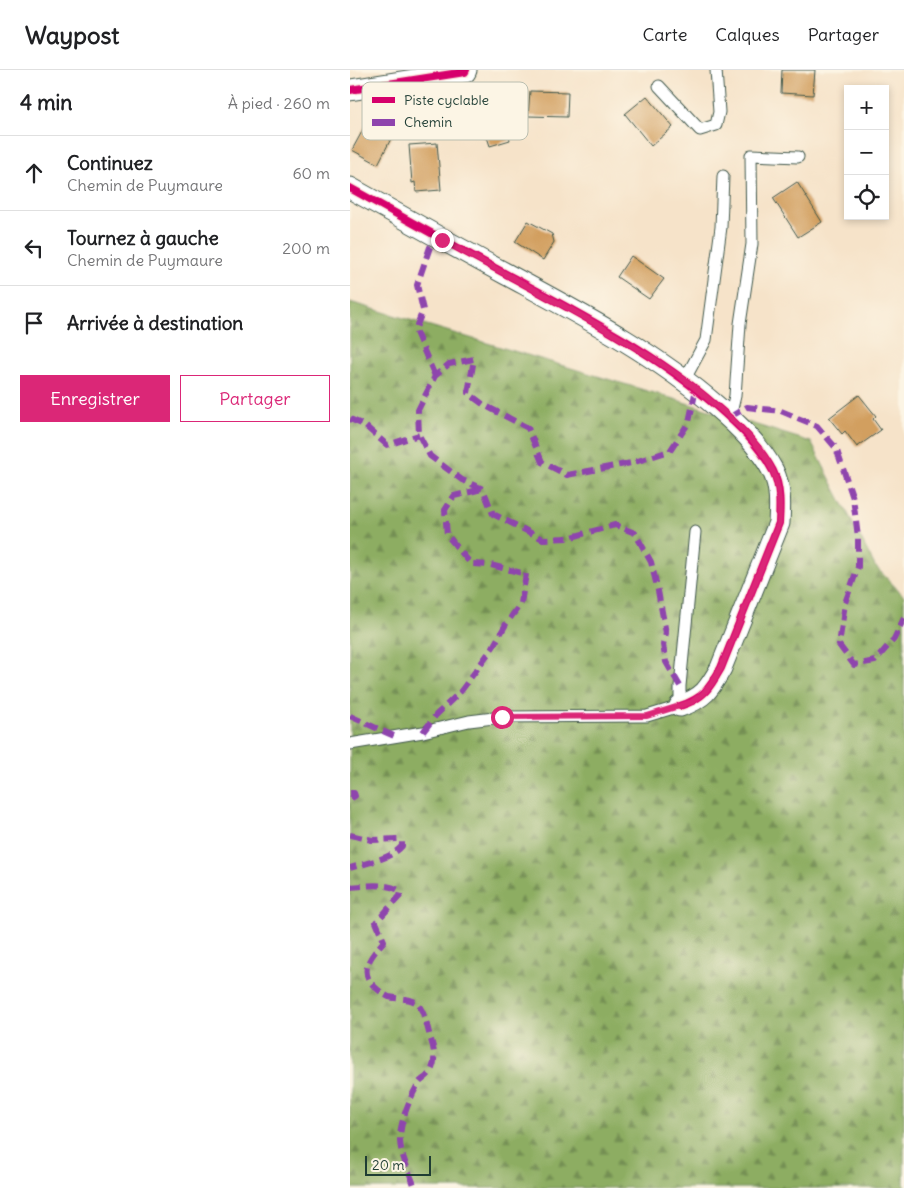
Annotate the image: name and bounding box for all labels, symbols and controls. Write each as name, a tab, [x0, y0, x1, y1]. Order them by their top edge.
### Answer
text: Waypost	[25, 20, 119, 50]
text: Carte	[642, 23, 687, 46]
text: Calques	[715, 23, 780, 46]
text: Partager	[808, 23, 879, 46]
legend	[362, 82, 528, 140]
map controls	[844, 85, 889, 220]
button: +	[844, 85, 889, 130]
text: 4 min	[20, 89, 72, 116]
text: Piste cyclable	[404, 91, 489, 109]
text: À pied · 260 m	[228, 93, 330, 113]
text: Chemin	[404, 113, 452, 131]
button: −	[844, 130, 889, 175]
text: Continuez	[67, 151, 153, 175]
icon: ahead	[20, 159, 48, 187]
text: 60 m	[292, 163, 330, 183]
text: Chemin de Puymaure	[67, 175, 223, 195]
button: locate	[844, 175, 889, 220]
text: Tournez à gauche	[67, 226, 219, 250]
route end	[431, 229, 454, 252]
icon: left	[20, 234, 48, 262]
text: 200 m	[282, 238, 330, 258]
text: Chemin de Puymaure	[67, 250, 223, 270]
icon: arrive	[20, 309, 48, 337]
text: Arrivée à destination	[67, 311, 243, 335]
button: Enregistrer	[20, 375, 170, 422]
button: Partager	[180, 375, 330, 422]
route start	[491, 706, 514, 729]
scale bar	[365, 1153, 431, 1176]
text: 20 m	[372, 1156, 405, 1174]

